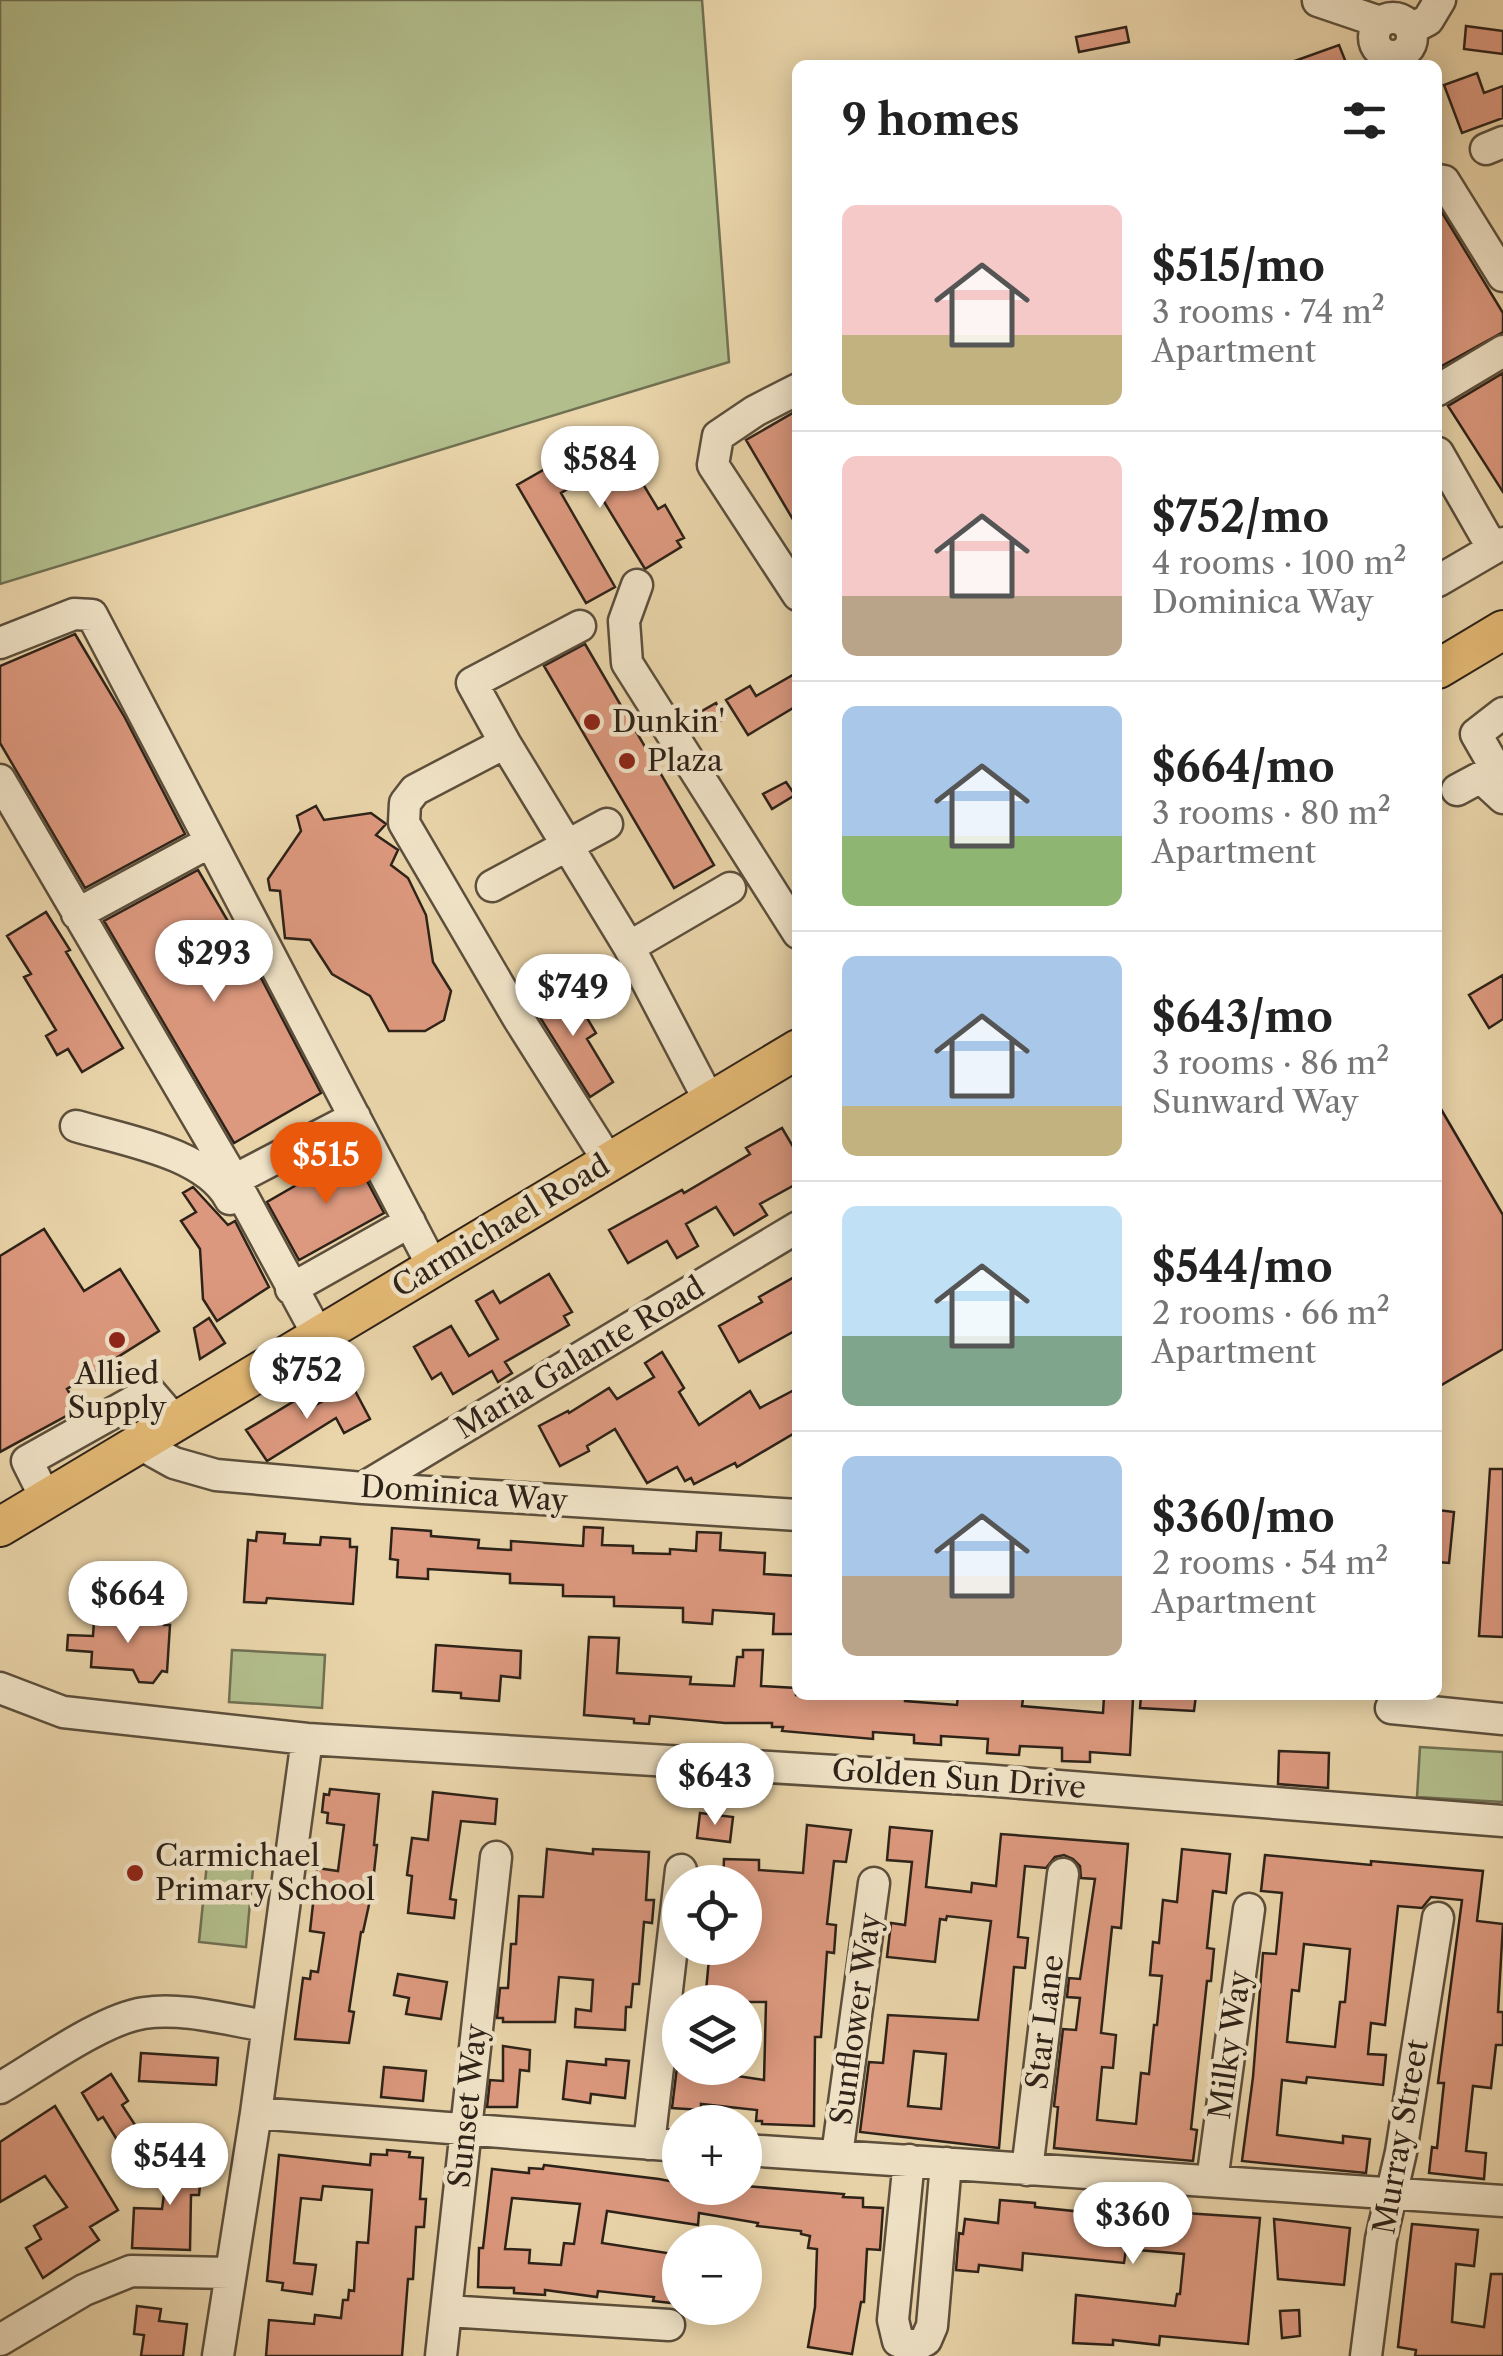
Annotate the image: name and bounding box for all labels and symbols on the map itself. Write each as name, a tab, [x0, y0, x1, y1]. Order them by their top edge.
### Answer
pin: $584	[541, 426, 659, 511]
place label: Dunkin'	[612, 703, 725, 740]
marker: Dunkin'	[581, 711, 603, 733]
place label: Plaza	[647, 742, 723, 779]
marker: Plaza	[616, 750, 638, 772]
pin: $293	[155, 920, 273, 1005]
pin: $749	[514, 954, 632, 1039]
pin: $515	[267, 1122, 385, 1207]
street label: Carmichael Road	[385, 1146, 616, 1305]
street label: Maria Galante Road	[448, 1269, 711, 1447]
marker: Allied Supply	[106, 1329, 128, 1351]
pin: $752	[248, 1337, 366, 1422]
place label: Allied Supply	[68, 1355, 167, 1426]
street label: Dominica Way	[359, 1468, 569, 1519]
pin: $664	[69, 1561, 187, 1646]
pin: $643	[656, 1743, 774, 1828]
street label: Golden Sun Drive	[831, 1751, 1087, 1806]
place label: Carmichael Primary School	[155, 1837, 375, 1908]
marker: Carmichael Primary School	[124, 1862, 146, 1884]
street label: Sunflower Way	[822, 1910, 889, 2127]
street label: Star Lane	[1018, 1952, 1071, 2091]
street label: Milky Way	[1201, 1968, 1258, 2122]
street label: Sunset Way	[441, 2022, 495, 2190]
street label: Murray Street	[1365, 2036, 1436, 2237]
pin: $544	[111, 2123, 229, 2208]
pin: $360	[1074, 2182, 1192, 2267]

